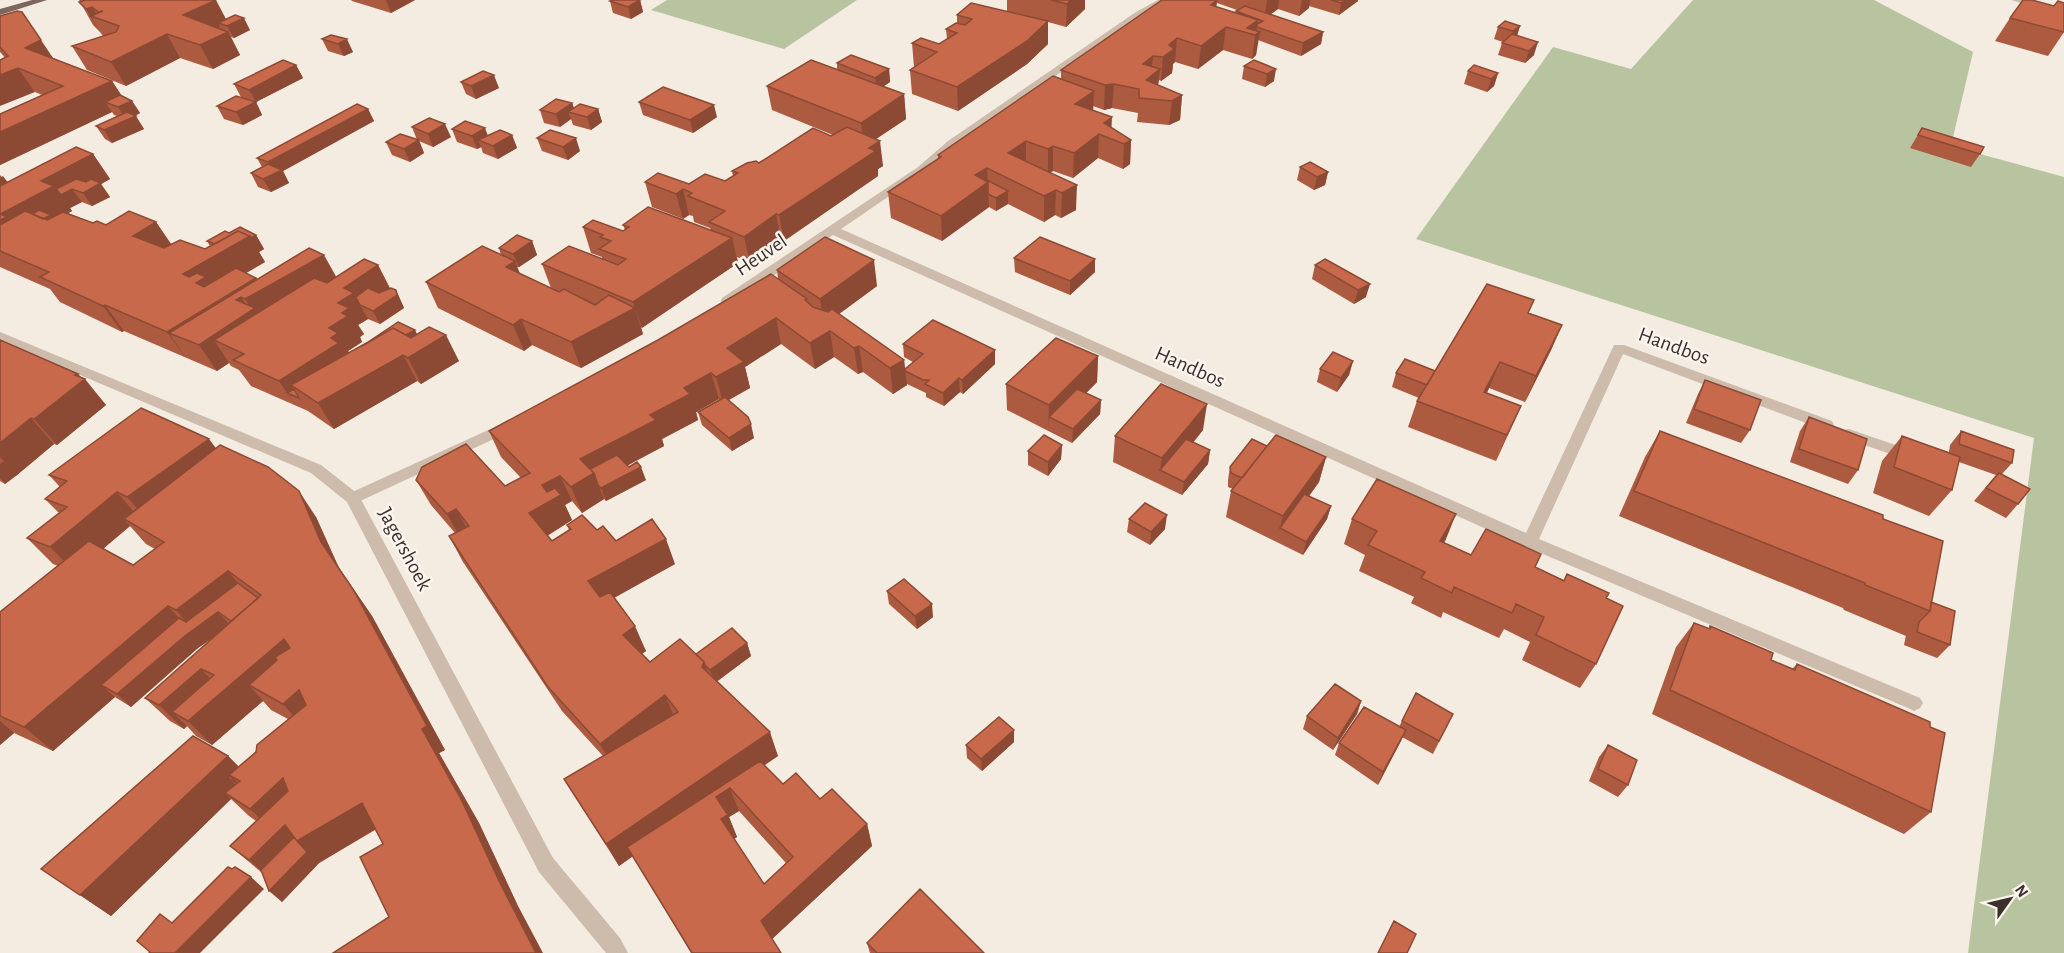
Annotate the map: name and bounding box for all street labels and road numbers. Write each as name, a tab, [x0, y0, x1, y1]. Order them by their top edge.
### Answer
street label: Heuvel	[731, 230, 791, 280]
street label: Handbos	[1636, 323, 1712, 369]
street label: Handbos	[1152, 342, 1228, 392]
street label: Jagershoek	[374, 504, 436, 594]

